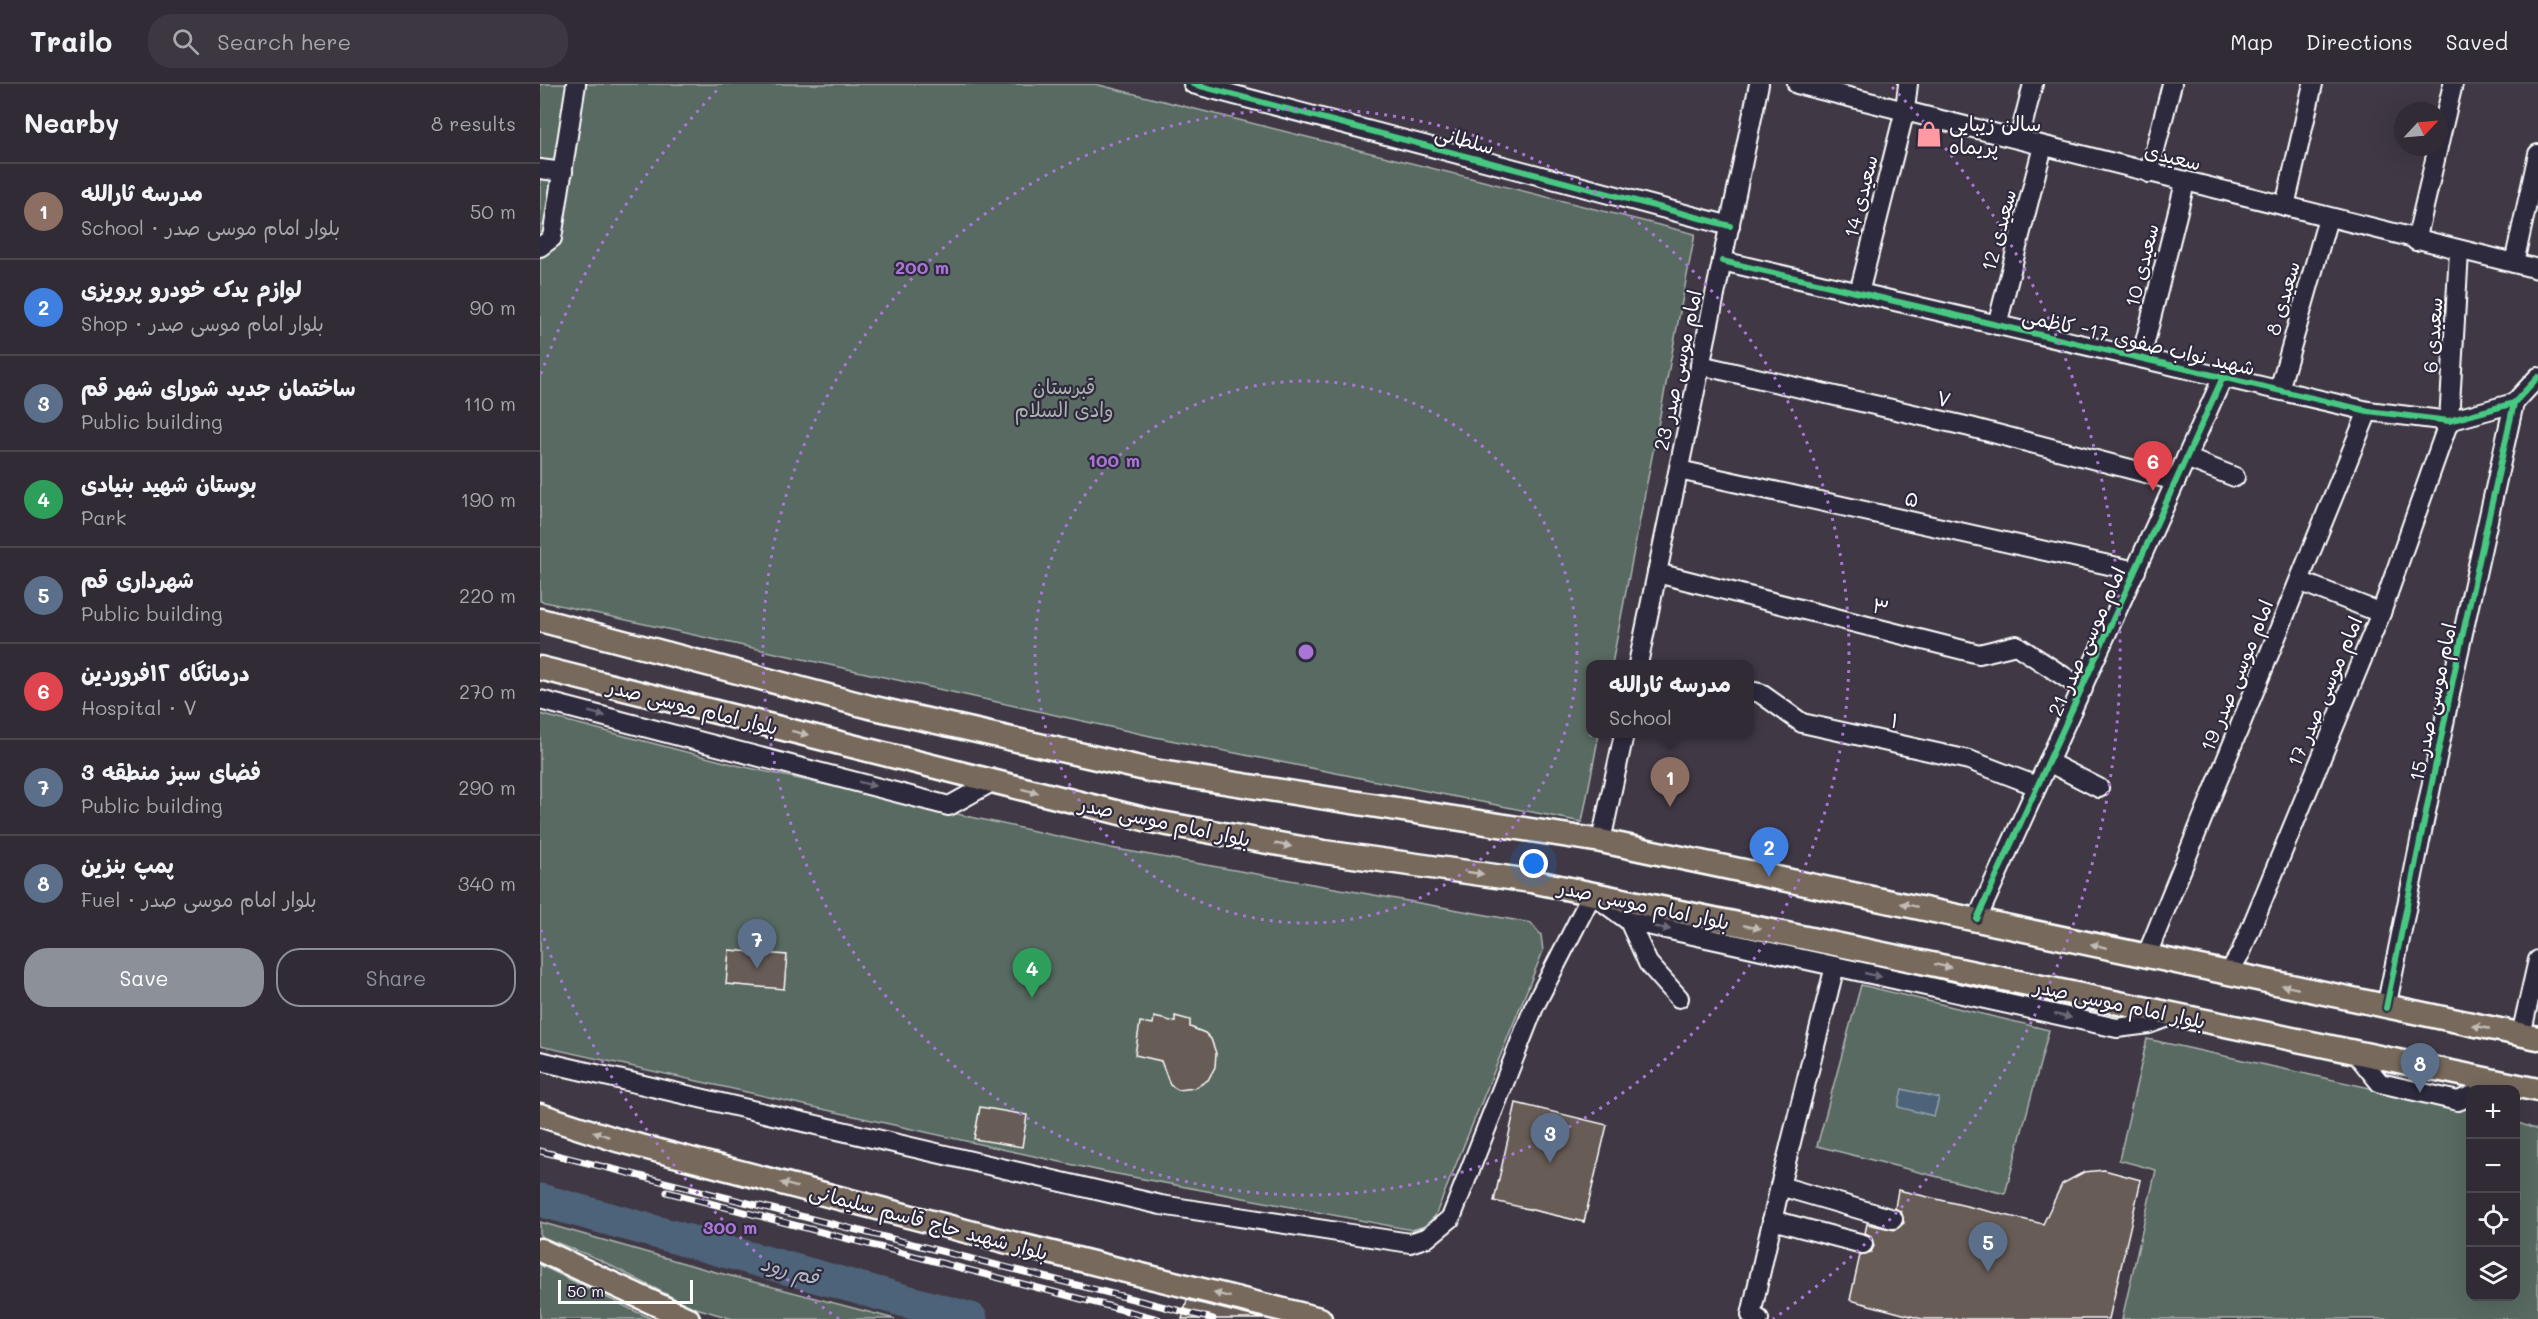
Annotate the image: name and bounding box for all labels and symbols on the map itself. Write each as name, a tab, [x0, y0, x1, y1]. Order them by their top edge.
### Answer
north arrow	[2394, 102, 2448, 156]
place label: سالن زیبایی پریماه	[1949, 110, 2041, 160]
street label: سلطانی	[1432, 119, 1497, 160]
shop icon: سالن زیبایی پریماه	[1914, 119, 1944, 149]
street label: سعیدی	[2142, 136, 2204, 176]
street label: سعیدی 14	[1837, 152, 1883, 240]
street label: سعیدی 12	[1975, 186, 2021, 274]
street label: سعیدی 10	[2118, 221, 2164, 309]
text: 200 m	[895, 255, 949, 279]
street label: سعیدی 8	[2259, 258, 2305, 338]
street label: امام موسی صدر 23	[1647, 287, 1710, 453]
street label: سعیدی 6	[2416, 296, 2448, 374]
street label: شهید نواب صفوی 17- کاظمی	[2020, 302, 2258, 381]
park label: قبرستان وادی السلام	[1015, 373, 1113, 425]
street label: ۷	[1934, 384, 1954, 412]
pin: 6	[2134, 442, 2172, 491]
text: 100 m	[1088, 448, 1140, 472]
street label: ۵	[1903, 484, 1921, 512]
street label: امام موسی صدر 21	[2041, 562, 2133, 721]
street label: ۳	[1870, 591, 1892, 621]
street label: امام موسی صدر 19	[2194, 595, 2281, 756]
street label: امام موسی صدر 17	[2281, 612, 2370, 771]
street label: امام موسی صدر 15	[2403, 620, 2464, 784]
centre of rings	[1296, 642, 1316, 662]
street label: بلوار امام موسی صدر	[602, 672, 781, 743]
street label: ۱	[1889, 707, 1901, 733]
one-way arrow	[587, 710, 606, 720]
one-way arrow	[791, 729, 810, 739]
pin: 1	[1650, 758, 1690, 807]
one-way arrow	[858, 780, 876, 790]
one-way arrow	[1021, 787, 1040, 797]
street label: بلوار امام موسی صدر	[1074, 790, 1253, 855]
pin: 2	[1750, 828, 1788, 877]
one-way arrow	[1273, 841, 1292, 850]
your location	[1519, 849, 1548, 878]
one-way arrow	[1466, 869, 1485, 878]
street label: بلوار امام موسی صدر	[1553, 873, 1732, 938]
one-way arrow	[1899, 900, 1918, 909]
pin: 7	[738, 920, 776, 969]
one-way arrow	[1743, 923, 1762, 932]
one-way arrow	[1653, 924, 1672, 933]
one-way arrow	[2090, 941, 2108, 951]
pin: 4	[1012, 948, 1052, 998]
one-way arrow	[1934, 962, 1953, 971]
one-way arrow	[1864, 970, 1882, 980]
street label: بلوار امام موسی صدر	[2029, 972, 2208, 1037]
one-way arrow	[2280, 982, 2299, 992]
one-way arrow	[2054, 1012, 2073, 1021]
one-way arrow	[2471, 1022, 2490, 1031]
pin: 8	[2400, 1044, 2440, 1093]
pin: 3	[1530, 1114, 1570, 1163]
one-way arrow	[592, 1129, 610, 1138]
street label: بلوار شهید حاج قاسم سلیمانی	[806, 1177, 1051, 1268]
one-way arrow	[780, 1179, 798, 1189]
text: 300 m	[703, 1215, 757, 1239]
pin: 5	[1968, 1222, 2008, 1272]
water label: قم رود	[757, 1248, 824, 1294]
scale bar	[558, 1277, 693, 1304]
one-way arrow	[1213, 1289, 1231, 1299]

